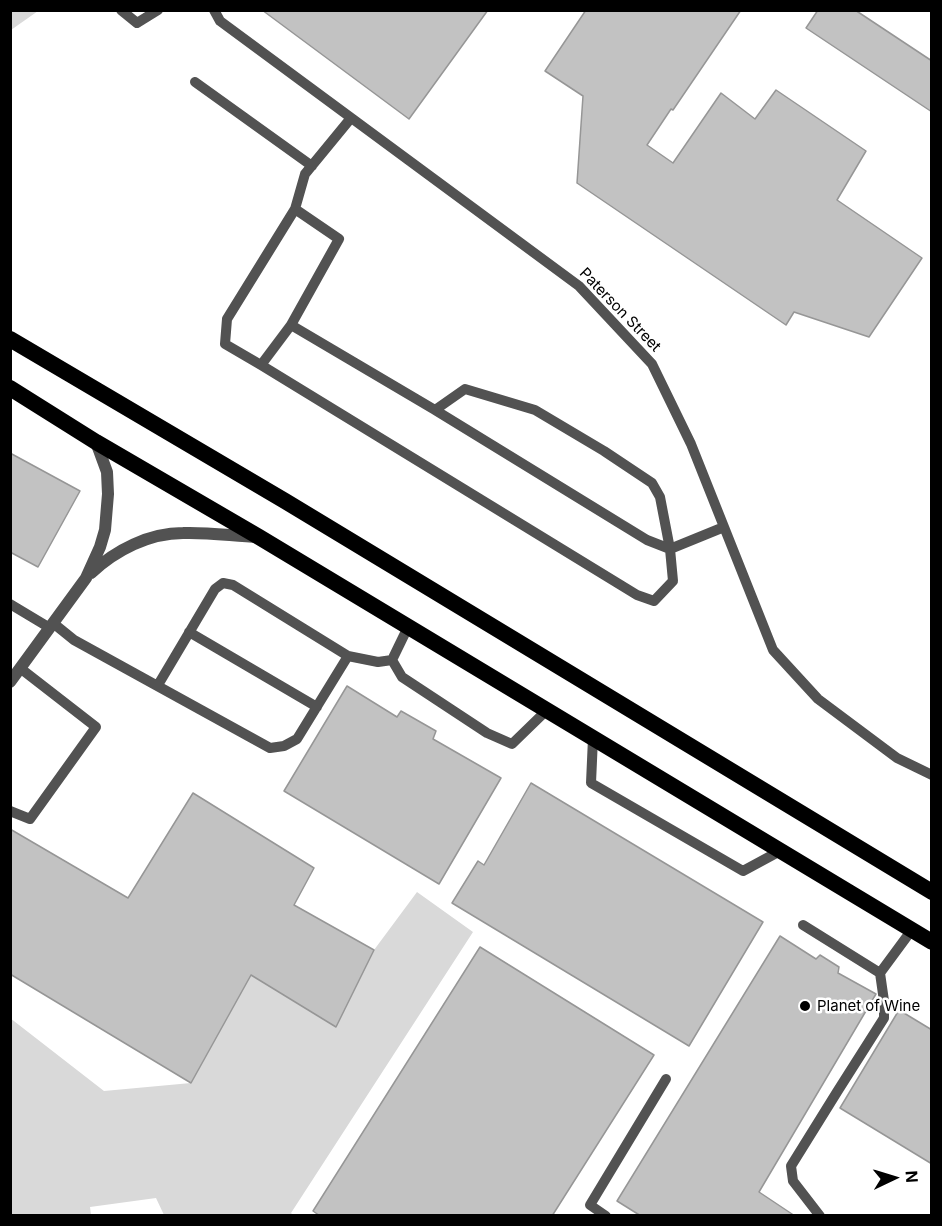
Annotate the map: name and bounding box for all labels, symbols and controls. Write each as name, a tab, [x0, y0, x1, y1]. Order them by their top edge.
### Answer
street label: Paterson Street	[576, 264, 664, 356]
place label: Planet of Wine	[817, 997, 920, 1015]
marker: Planet of Wine	[798, 999, 812, 1013]
north arrow	[864, 1148, 924, 1208]
text: N	[902, 1170, 922, 1184]

